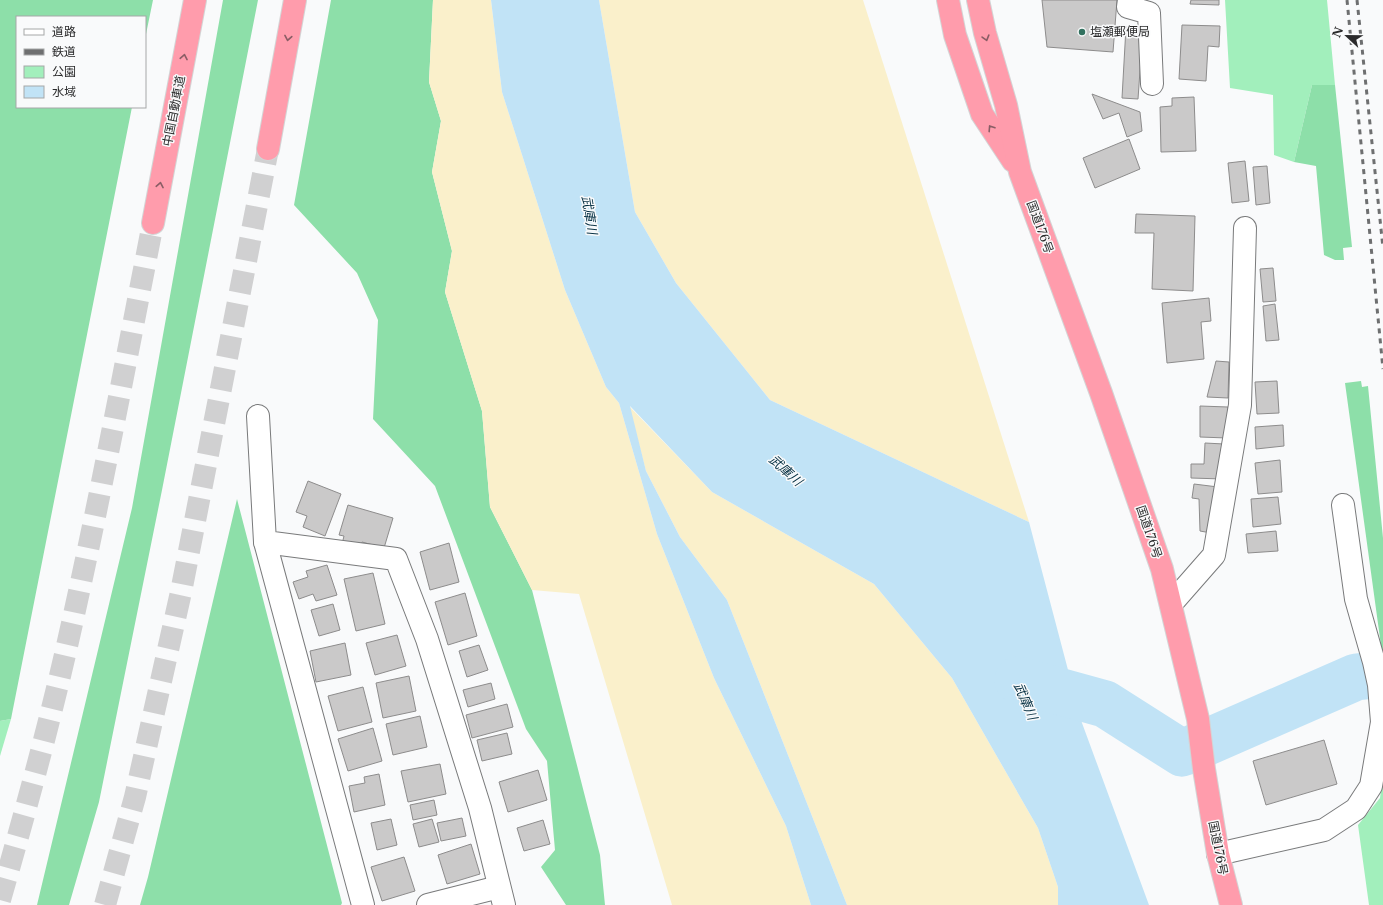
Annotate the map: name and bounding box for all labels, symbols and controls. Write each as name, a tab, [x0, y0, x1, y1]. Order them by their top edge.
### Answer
legend	[16, 16, 146, 108]
north arrow	[1327, 16, 1367, 56]
text: 道路	[52, 24, 76, 39]
place label: 塩瀬郵便局	[1090, 24, 1150, 39]
text: N	[1329, 24, 1346, 40]
marker: 塩瀬郵便局	[1077, 27, 1087, 37]
one-way arrow	[981, 34, 990, 41]
one-way arrow	[284, 35, 292, 41]
text: 鉄道	[52, 44, 76, 59]
one-way arrow	[179, 54, 188, 60]
text: 公園	[52, 64, 76, 79]
street label: 中国自動車道	[159, 74, 188, 148]
text: 水域	[52, 84, 76, 99]
one-way arrow	[988, 125, 996, 132]
one-way arrow	[156, 181, 164, 188]
water label: 武庫川	[578, 194, 601, 238]
street label: 国道176号	[1024, 198, 1057, 255]
water label: 武庫川	[765, 451, 807, 491]
street label: 国道176号	[1133, 503, 1166, 560]
water label: 武庫川	[1010, 680, 1042, 724]
street label: 国道176号	[1206, 819, 1231, 876]

